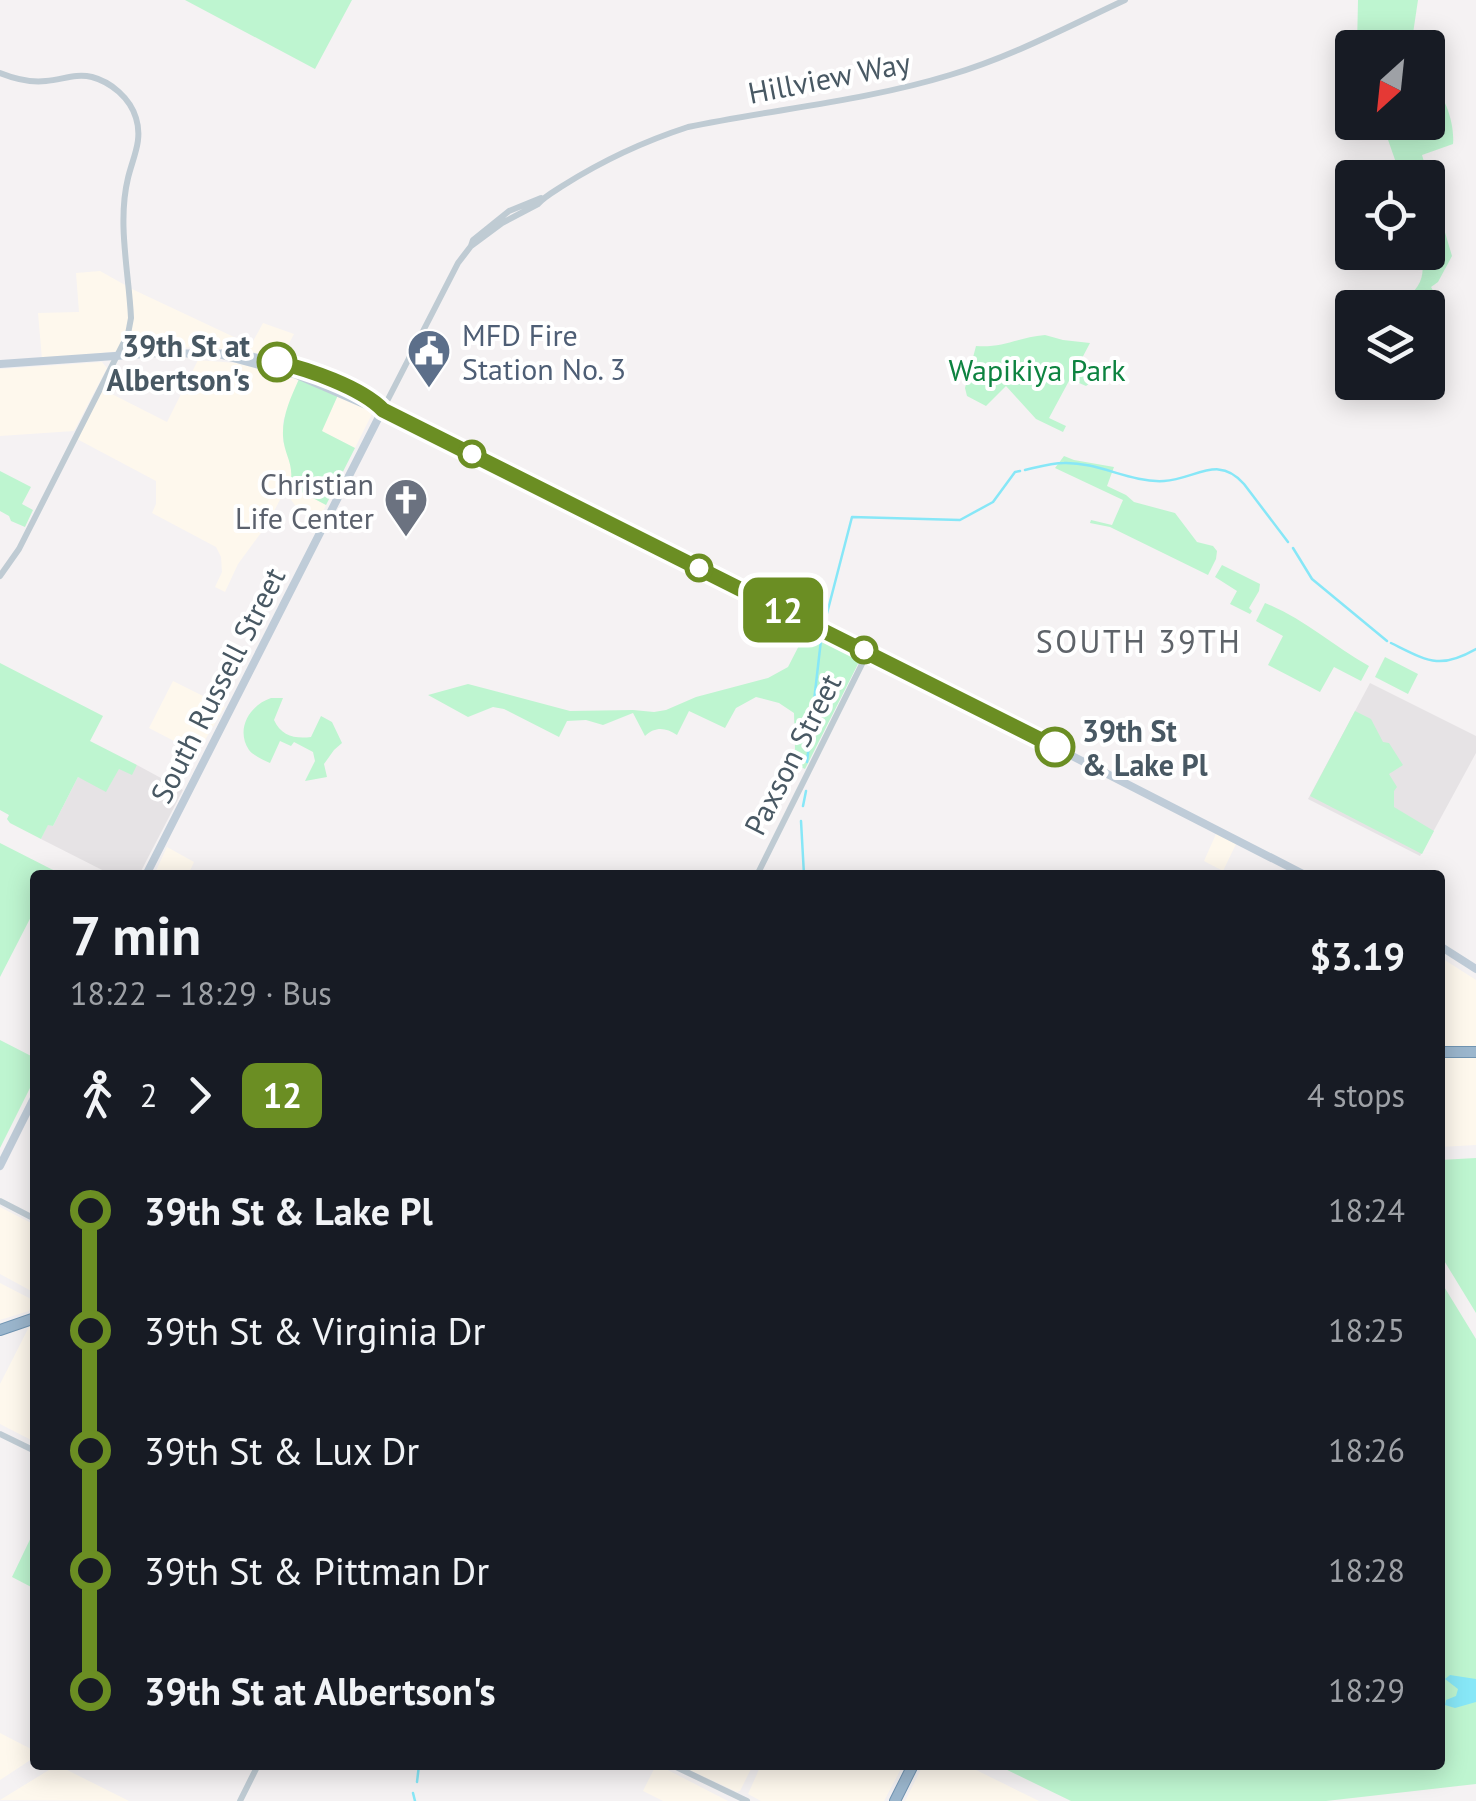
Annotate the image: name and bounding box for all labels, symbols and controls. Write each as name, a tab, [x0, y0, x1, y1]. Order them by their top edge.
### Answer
north arrow	[1335, 30, 1445, 140]
map controls	[1335, 30, 1445, 400]
street label: Hillview Way	[745, 42, 913, 112]
button: locate	[1335, 160, 1445, 270]
button: layers	[1335, 290, 1445, 400]
place label: MFD Fire Station No. 3	[462, 315, 626, 388]
place label: 39th St at Albertson's	[107, 326, 251, 399]
public building icon: MFD Fire Station No. 3	[406, 328, 452, 389]
marker: 39th St at Albertson's	[258, 343, 296, 381]
park label: Wapikiya Park	[948, 350, 1126, 389]
unlabelled marker	[459, 441, 485, 467]
place label: Christian Life Center	[235, 464, 374, 537]
church icon: Christian Life Center	[383, 477, 429, 538]
unlabelled marker	[686, 555, 712, 581]
street label: South Russell Street	[141, 561, 293, 809]
line badge: 12	[738, 578, 828, 642]
text: 12	[763, 587, 803, 633]
district label: SOUTH 39TH	[1036, 620, 1242, 662]
unlabelled marker	[851, 637, 877, 663]
street label: Paxson Street	[735, 667, 849, 841]
place label: 39th St & Lake Pl	[1082, 711, 1208, 784]
marker: 39th St & Lake Pl	[1036, 728, 1074, 766]
text: 7 min	[70, 899, 201, 970]
text: $3.19	[1309, 931, 1405, 980]
text: 18:22 – 18:29 · Bus	[70, 972, 332, 1014]
icon: walk	[70, 1068, 125, 1123]
icon: forward	[172, 1068, 227, 1123]
text: 12	[262, 1072, 302, 1118]
text: 2	[140, 1074, 157, 1116]
text: 4 stops	[1307, 1074, 1405, 1116]
text: 39th St & Lake Pl	[144, 1186, 433, 1235]
text: 18:24	[1328, 1189, 1405, 1231]
text: 39th St & Virginia Dr	[144, 1306, 485, 1355]
text: 18:25	[1328, 1309, 1405, 1351]
text: 39th St & Lux Dr	[144, 1426, 419, 1475]
text: 18:26	[1328, 1429, 1405, 1471]
text: 39th St & Pittman Dr	[144, 1546, 489, 1595]
text: 18:28	[1328, 1549, 1405, 1591]
text: 39th St at Albertson's	[144, 1666, 496, 1715]
text: 18:29	[1328, 1669, 1405, 1711]

